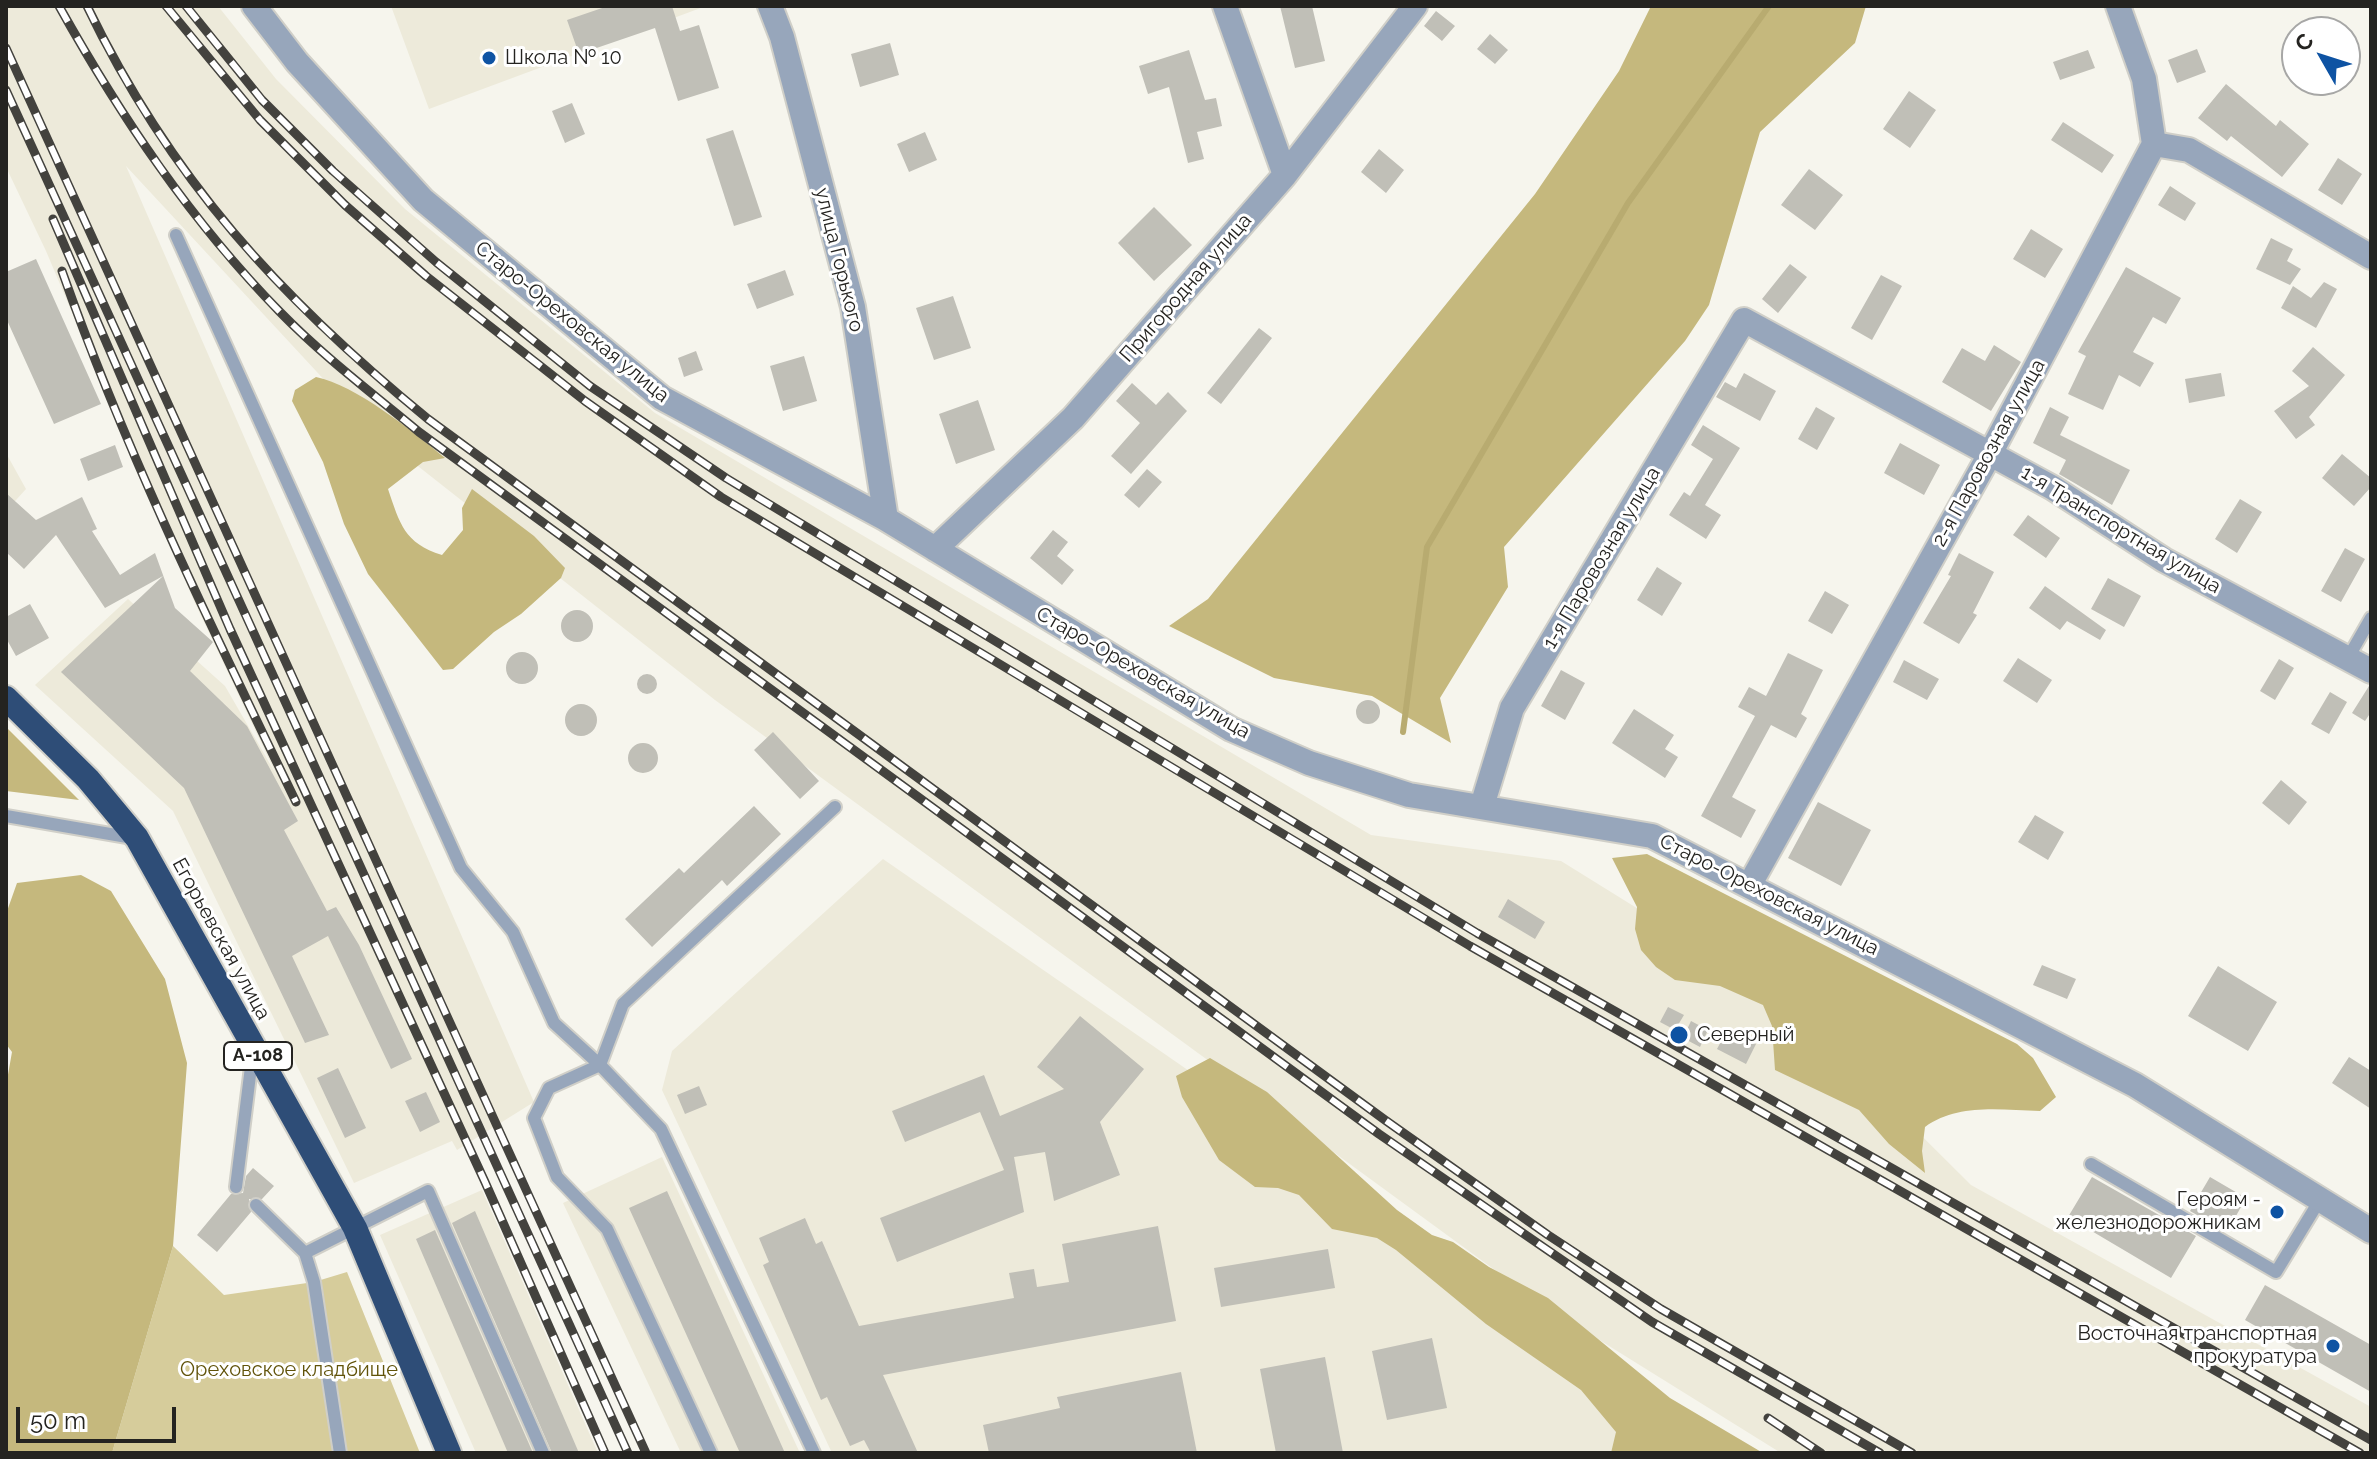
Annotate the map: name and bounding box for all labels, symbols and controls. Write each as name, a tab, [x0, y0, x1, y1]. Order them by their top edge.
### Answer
north arrow	[2281, 16, 2361, 96]
text: С	[2289, 28, 2319, 56]
place label: Школа № 10	[505, 46, 622, 70]
marker: Школа № 10	[480, 49, 498, 67]
street label: улица Горького	[809, 185, 869, 335]
street label: Пригородная улица	[1115, 209, 1257, 367]
street label: Старо-Ореховская улица	[470, 236, 674, 408]
street label: 2-я Паровозная улица	[1928, 355, 2050, 551]
street label: 1-я Транспортная улица	[2017, 461, 2225, 599]
street label: 1-я Паровозная улица	[1538, 463, 1666, 653]
street label: Старо-Ореховская улица	[1032, 602, 1254, 744]
street label: Старо-Ореховская улица	[1655, 829, 1883, 961]
street label: Егорьевская улица	[167, 854, 275, 1024]
place label: Северный	[1697, 1023, 1794, 1047]
marker: Северный	[1668, 1024, 1690, 1046]
road number: А-108	[224, 1042, 292, 1070]
place label: Героям - железнодорожникам	[2055, 1188, 2261, 1235]
marker: Героям - железнодорожникам	[2268, 1203, 2286, 1221]
place label: Восточная транспортная прокуратура	[2078, 1322, 2317, 1369]
marker: Восточная транспортная прокуратура	[2324, 1337, 2342, 1355]
park label: Ореховское кладбище	[180, 1358, 398, 1382]
scale bar	[20, 1391, 180, 1441]
text: 50 m	[30, 1406, 86, 1435]

